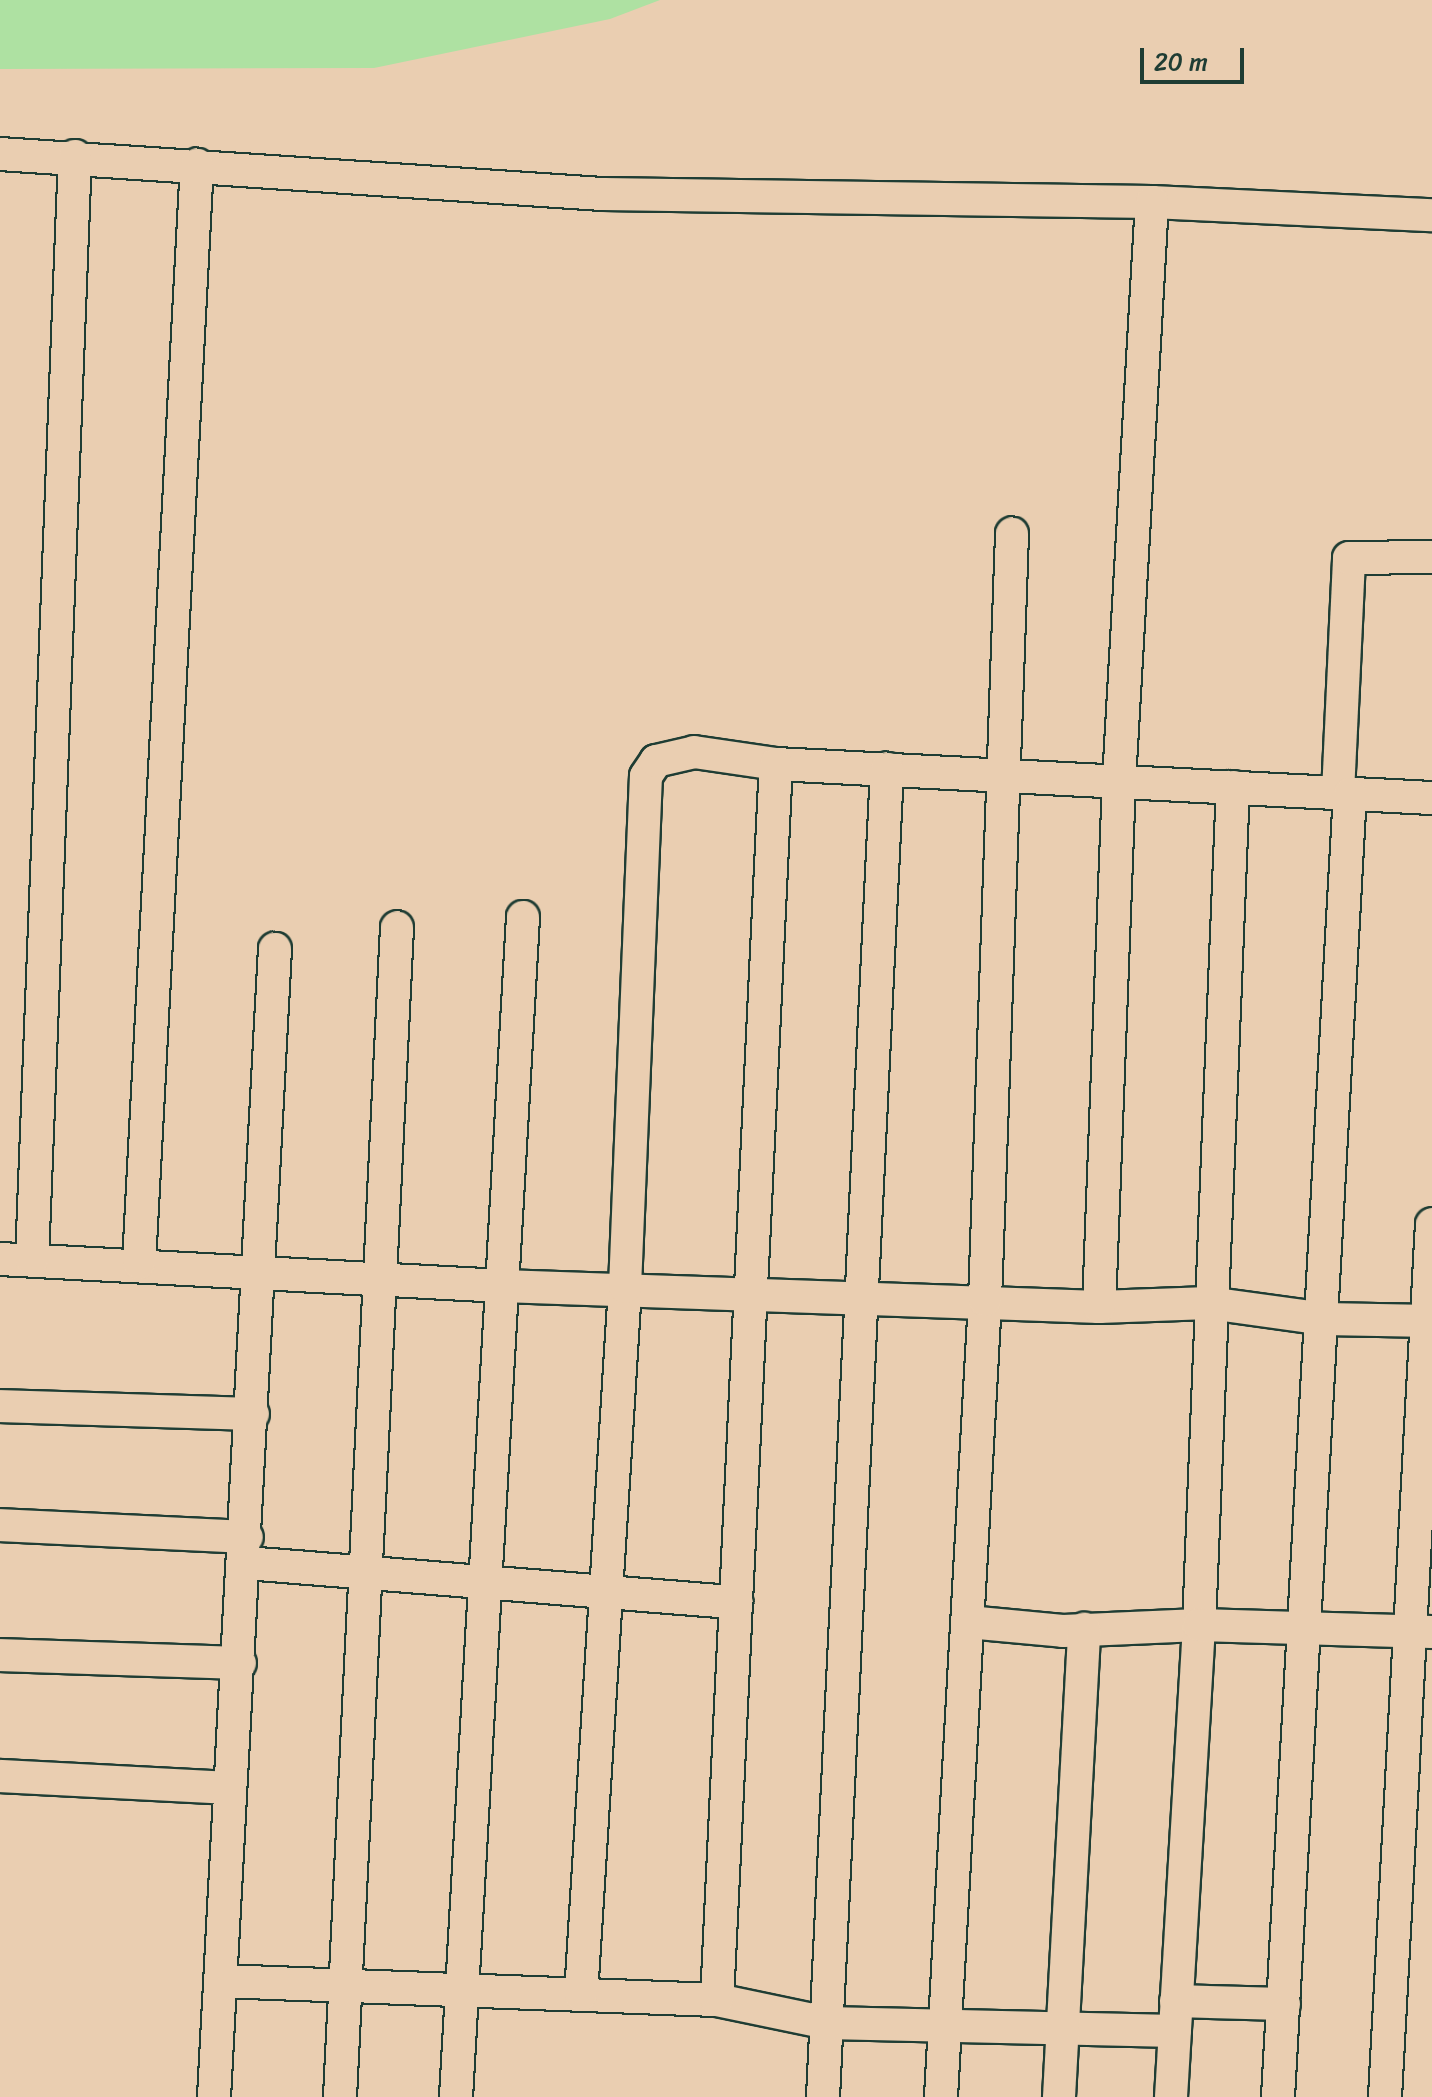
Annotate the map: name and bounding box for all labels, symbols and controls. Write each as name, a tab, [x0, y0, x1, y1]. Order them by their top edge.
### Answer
scale bar	[1144, 32, 1248, 82]
text: 20 m	[1154, 41, 1208, 83]

